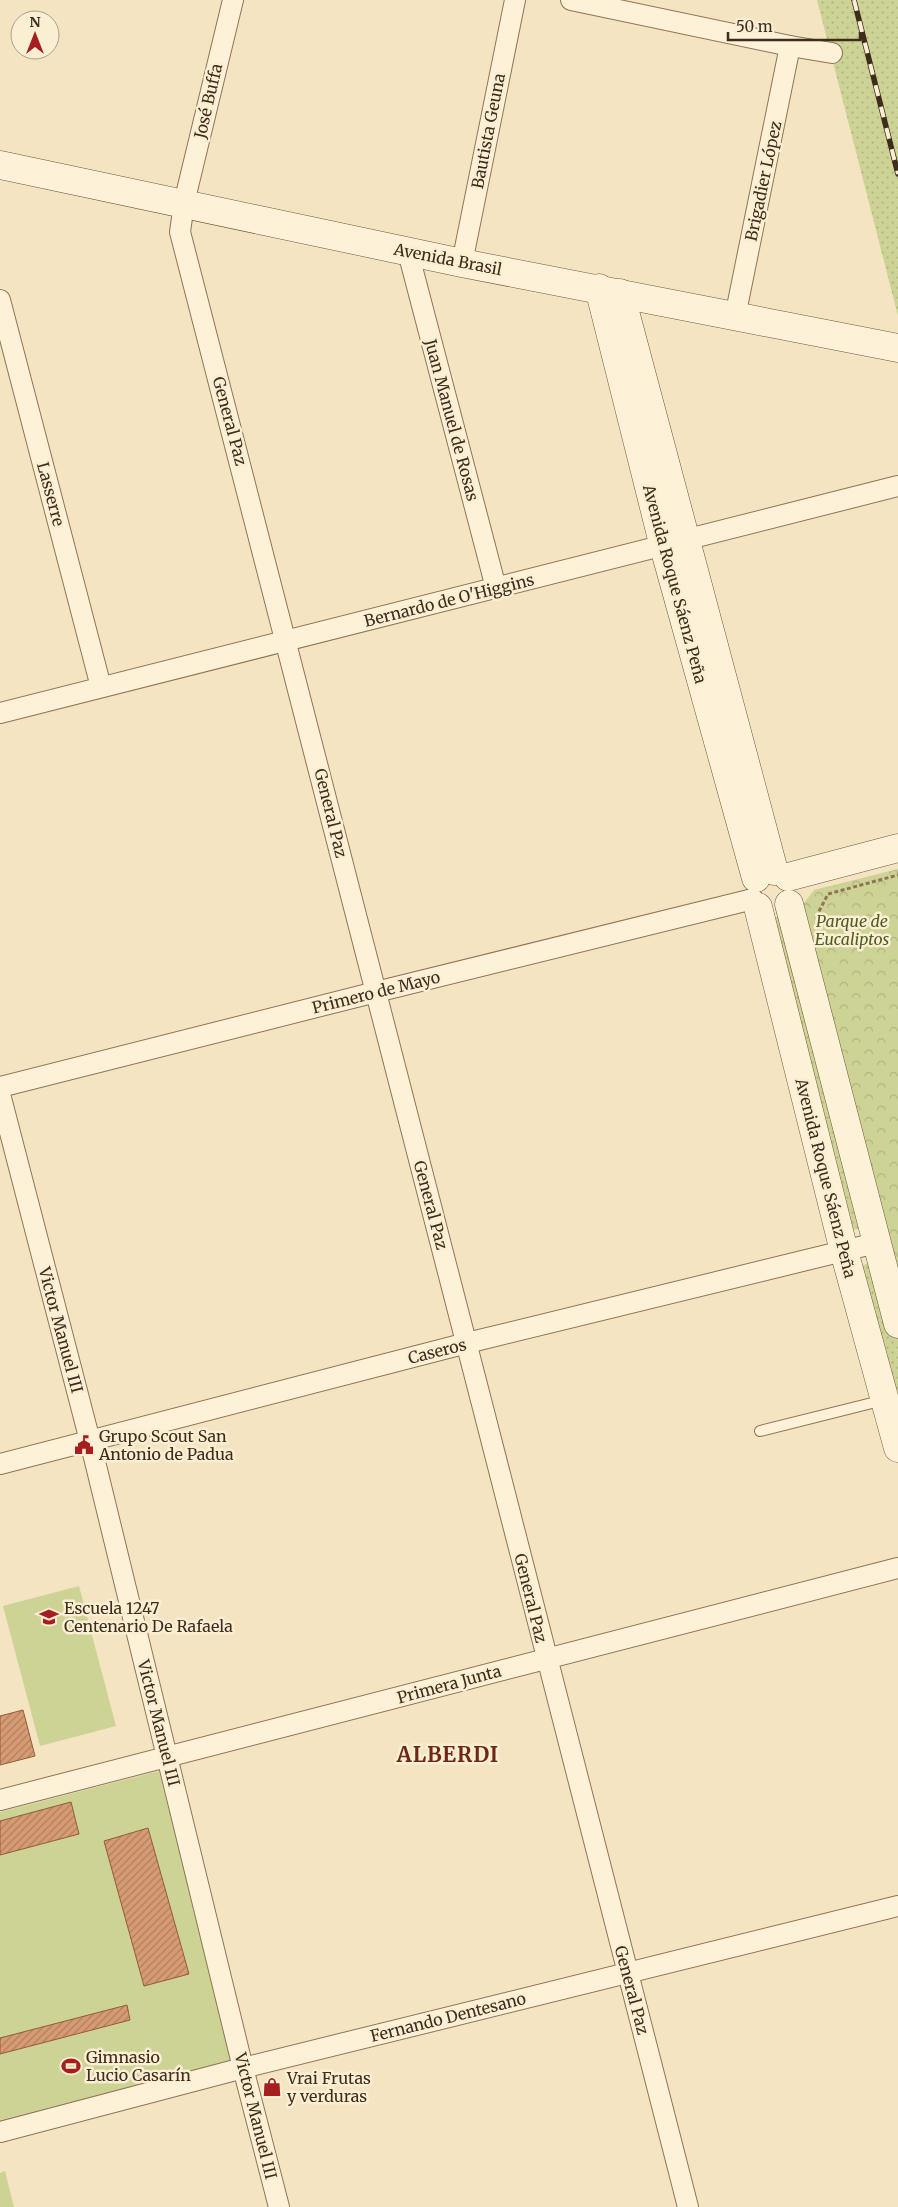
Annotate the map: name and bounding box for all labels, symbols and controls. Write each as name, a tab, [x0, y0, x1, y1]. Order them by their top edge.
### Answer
north arrow	[10, 10, 60, 60]
scale bar	[728, 10, 860, 42]
text: N	[29, 13, 41, 31]
text: 50 m	[736, 17, 773, 36]
street label: José Buffa	[189, 61, 226, 141]
street label: Bautista Geuna	[467, 71, 509, 190]
street label: Brigadier López	[741, 119, 786, 243]
street label: Avenida Brasil	[391, 239, 504, 279]
street label: Juan Manuel de Rosas	[420, 336, 483, 503]
street label: General Paz	[209, 374, 252, 468]
street label: Lasserre	[33, 460, 69, 528]
street label: Avenida Roque Sáenz Peña	[639, 481, 711, 686]
street label: Bernardo de O'Higgins	[362, 569, 536, 631]
street label: General Paz	[310, 766, 352, 860]
park label: Parque de Eucaliptos	[815, 911, 890, 949]
street label: Primero de Mayo	[310, 966, 442, 1018]
street label: Avenida Roque Sáenz Peña	[791, 1075, 861, 1280]
street label: General Paz	[410, 1158, 453, 1252]
street label: Victor Manuel III	[34, 1264, 87, 1395]
street label: Caseros	[406, 1334, 468, 1368]
place label: Grupo Scout San Antonio de Padua	[98, 1426, 234, 1464]
public building icon: Grupo Scout San Antonio de Padua	[73, 1434, 95, 1456]
street label: General Paz	[510, 1551, 552, 1645]
place label: Escuela 1247 Centenario De Rafaela	[64, 1598, 233, 1636]
school or university icon: Escuela 1247 Centenario De Rafaela	[38, 1606, 60, 1628]
street label: Victor Manuel III	[133, 1657, 184, 1788]
street label: Primera Junta	[395, 1660, 504, 1707]
district label: ALBERDI	[396, 1741, 499, 1768]
street label: General Paz	[611, 1943, 654, 2037]
street label: Fernando Dentesano	[368, 1988, 528, 2046]
place label: Gimnasio Lucio Casarín	[86, 2047, 191, 2085]
street label: Victor Manuel III	[230, 2050, 281, 2181]
sports icon: Gimnasio Lucio Casarín	[60, 2055, 82, 2077]
place label: Vrai Frutas y verduras	[286, 2068, 371, 2106]
shop icon: Vrai Frutas y verduras	[261, 2076, 283, 2098]

